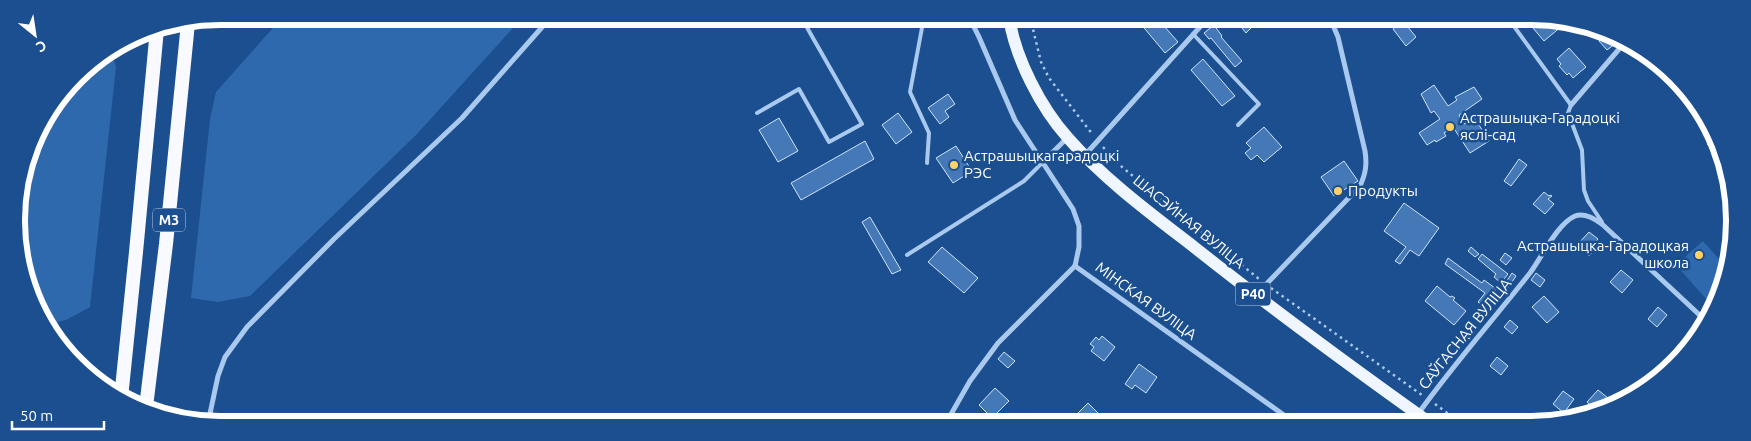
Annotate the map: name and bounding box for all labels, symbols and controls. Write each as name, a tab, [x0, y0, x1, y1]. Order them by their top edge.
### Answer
north arrow	[10, 10, 60, 60]
text: С	[34, 37, 49, 55]
place label: Астрашыцка-Гарадоцкі яслі-сад	[1460, 109, 1620, 143]
marker: Астрашыцка-Гарадоцкі яслі-сад	[1444, 121, 1456, 133]
place label: Астрашыцкагарадоцкі РЭС	[964, 147, 1119, 181]
marker: Астрашыцкагарадоцкі РЭС	[948, 159, 960, 171]
street label: ШАСЭЙНАЯ ВУЛІЦА	[1130, 171, 1249, 272]
place label: Продукты	[1348, 182, 1418, 199]
marker: Продукты	[1332, 185, 1344, 197]
road number: М3	[153, 208, 185, 232]
place label: Астрашыцка-Гарадоцкая школа	[1517, 237, 1689, 271]
marker: Астрашыцка-Гарадоцкая школа	[1693, 249, 1705, 261]
street label: МІНСКАЯ ВУЛІЦА	[1092, 258, 1200, 343]
street label: САЎГАСНАЯ ВУЛІЦА	[1414, 274, 1515, 392]
road number: Р40	[1236, 282, 1270, 306]
scale bar	[12, 398, 105, 430]
text: 50 m	[20, 407, 53, 424]

